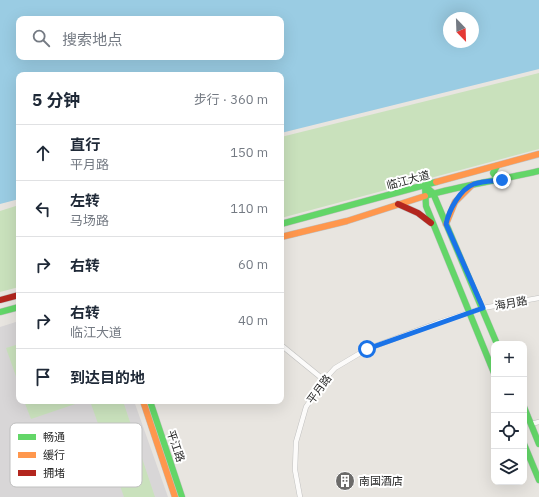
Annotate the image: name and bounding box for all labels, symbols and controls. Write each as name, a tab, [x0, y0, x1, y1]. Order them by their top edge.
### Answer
north arrow	[443, 12, 479, 48]
search box	[16, 16, 284, 60]
icon: search	[30, 27, 52, 49]
text: 搜索地点	[62, 30, 122, 49]
text: 5 分钟	[32, 89, 80, 111]
text: 步行 · 360 m	[194, 91, 268, 108]
text: 直行	[70, 135, 100, 154]
icon: ahead	[32, 142, 54, 164]
text: 150 m	[230, 144, 268, 161]
text: 平月路	[70, 156, 109, 173]
street label: 临江大道	[385, 168, 431, 192]
route end	[493, 171, 511, 189]
text: 左转	[70, 191, 100, 210]
icon: left	[32, 198, 54, 220]
text: 110 m	[230, 200, 268, 217]
text: 马场路	[70, 212, 109, 229]
icon: right	[32, 254, 54, 276]
text: 右转	[70, 256, 100, 275]
text: 60 m	[238, 256, 268, 273]
street label: 海月路	[494, 293, 528, 313]
text: 右转	[70, 303, 100, 322]
icon: right	[32, 310, 54, 332]
text: 40 m	[238, 312, 268, 329]
text: 临江大道	[70, 324, 122, 341]
route start	[358, 340, 376, 358]
map controls	[491, 341, 527, 485]
button: +	[491, 341, 527, 377]
icon: arrive	[32, 366, 54, 388]
text: 到达目的地	[70, 368, 145, 387]
street label: 平月路	[304, 372, 334, 406]
button: −	[491, 377, 527, 413]
button: locate	[491, 413, 527, 449]
legend	[10, 423, 142, 487]
street label: 平江路	[164, 428, 188, 464]
text: 畅通	[43, 430, 65, 444]
text: 缓行	[43, 448, 65, 462]
button: layers	[491, 449, 527, 485]
text: 拥堵	[43, 466, 65, 480]
building icon: 南国酒店	[334, 470, 356, 492]
place label: 南国酒店	[359, 474, 403, 488]

